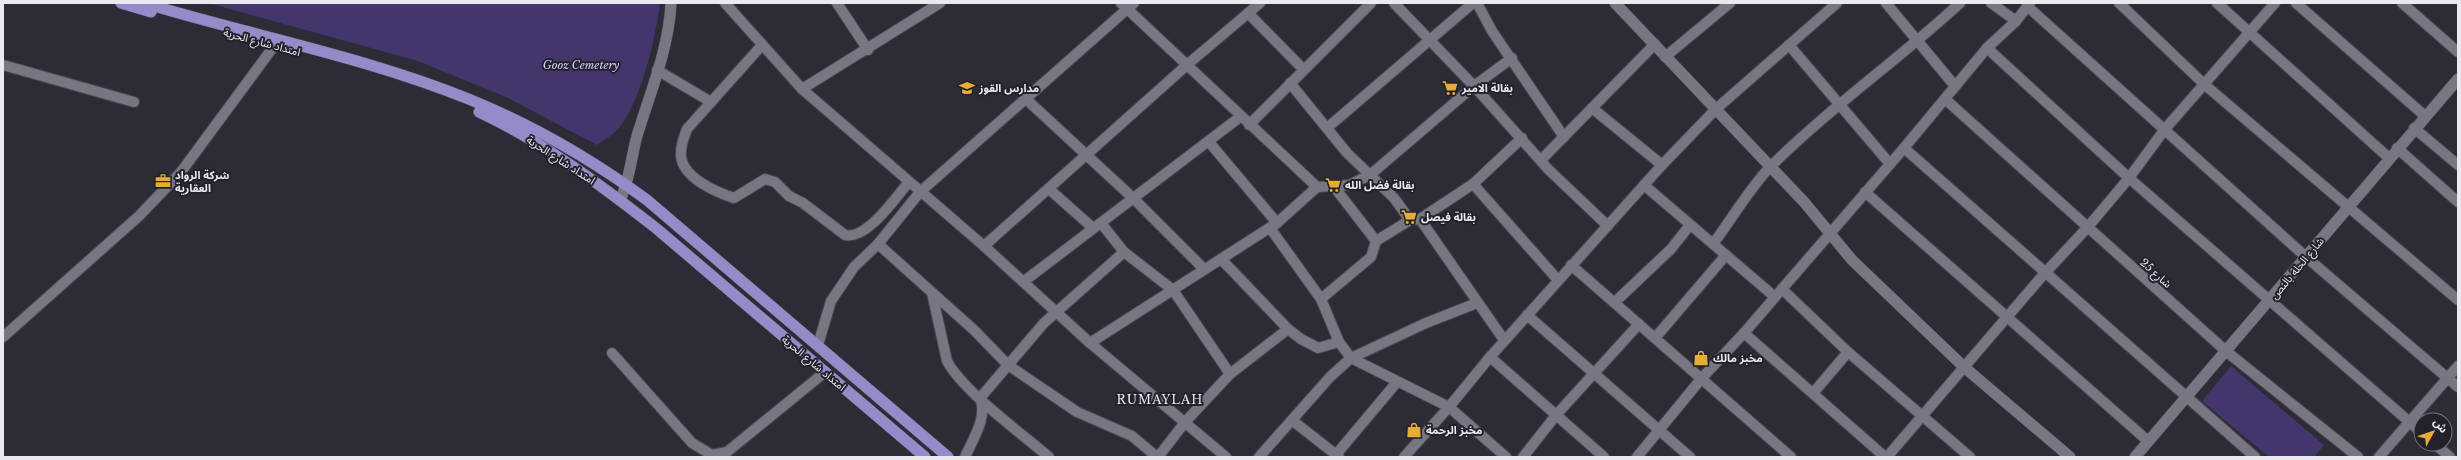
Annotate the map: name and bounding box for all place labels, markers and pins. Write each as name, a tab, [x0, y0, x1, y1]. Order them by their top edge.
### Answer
school or university icon: مدارس القوز	[958, 79, 976, 97]
supermarket icon: بقالة الامير	[1441, 79, 1459, 97]
place label: مدارس القوز	[978, 81, 1039, 95]
place label: بقالة الامير	[1461, 81, 1513, 95]
place label: شركة الرواد العقارية	[175, 168, 229, 195]
office icon: شركة الرواد العقارية	[154, 172, 172, 190]
supermarket icon: بقالة فضل الله	[1324, 176, 1342, 194]
place label: بقالة فضل الله	[1345, 178, 1415, 192]
supermarket icon: بقالة فيصل	[1400, 208, 1418, 226]
place label: بقالة فيصل	[1421, 210, 1476, 224]
shop icon: مخبز مالك	[1692, 349, 1710, 367]
place label: مخبز مالك	[1713, 351, 1763, 365]
shop icon: مخبز الرحمة	[1405, 421, 1423, 439]
place label: مخبز الرحمة	[1426, 423, 1482, 437]

